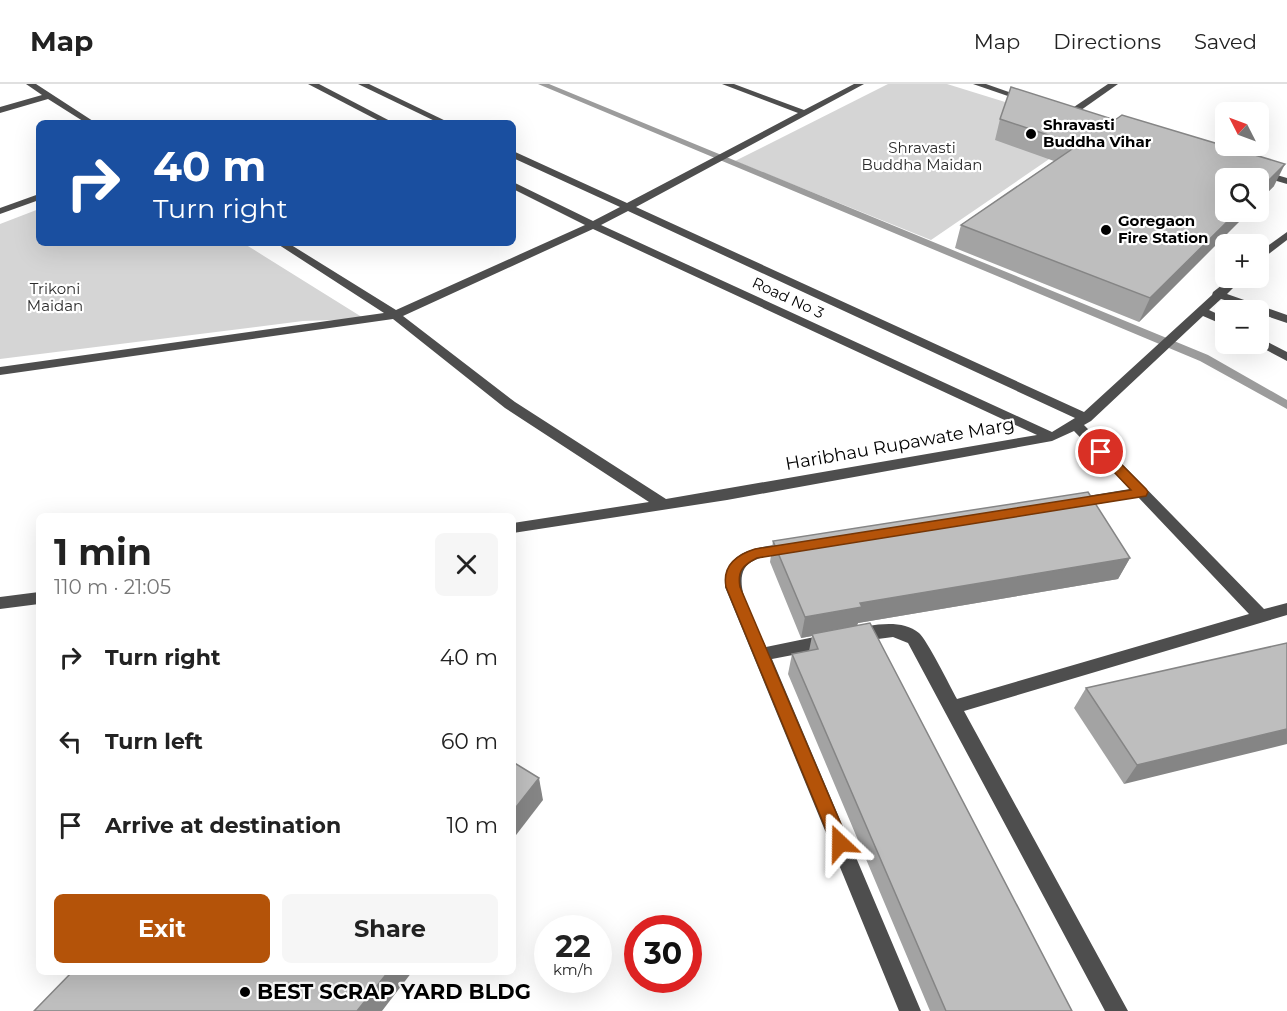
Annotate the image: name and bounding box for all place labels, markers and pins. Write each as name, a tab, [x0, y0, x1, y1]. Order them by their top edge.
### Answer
place label: Shravasti Buddha Vihar	[1043, 115, 1152, 151]
marker: Shravasti Buddha Vihar	[1024, 127, 1038, 141]
place label: Goregaon Fire Station	[1118, 211, 1208, 247]
marker: Goregaon Fire Station	[1099, 223, 1113, 237]
pin	[1075, 426, 1126, 477]
place label: BEST SCRAP YARD BLDG	[257, 979, 531, 1004]
marker: BEST SCRAP YARD BLDG	[238, 985, 252, 999]

